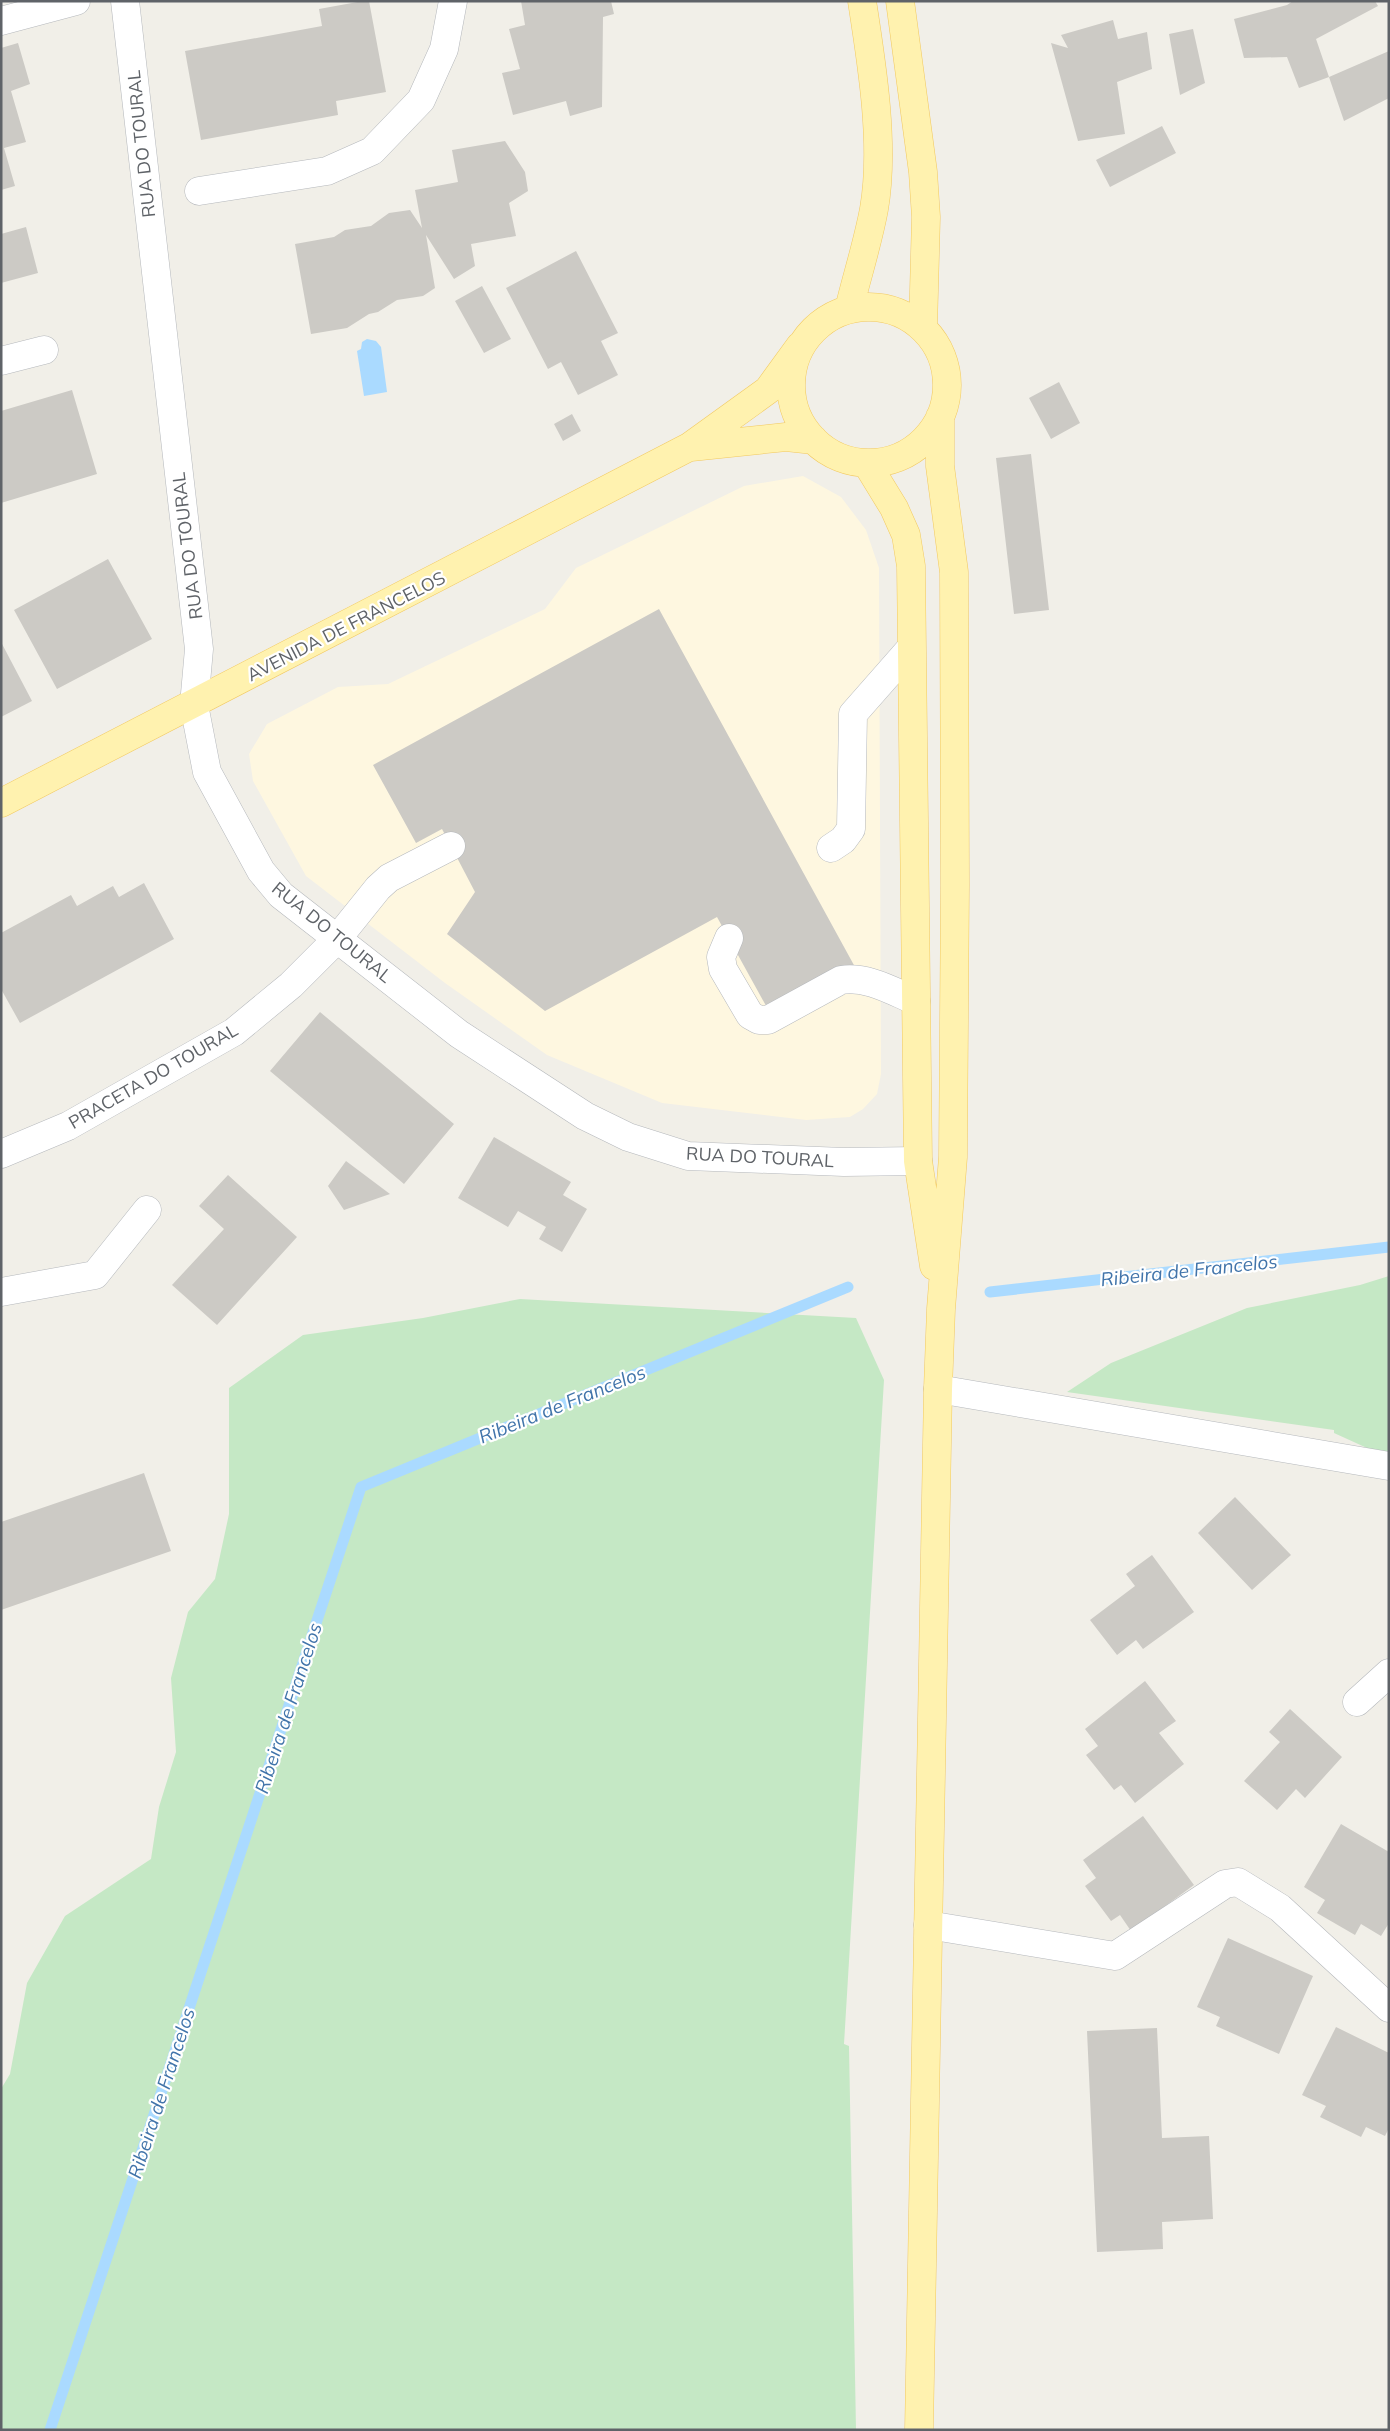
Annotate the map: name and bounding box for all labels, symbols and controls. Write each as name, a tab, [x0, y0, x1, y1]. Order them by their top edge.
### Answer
street label: RUA DO TOURAL	[122, 69, 160, 219]
street label: RUA DO TOURAL	[167, 471, 207, 621]
street label: AVENIDA DE FRANCELOS	[243, 566, 449, 686]
street label: RUA DO TOURAL	[267, 877, 397, 988]
street label: PRACETA DO TOURAL	[64, 1018, 242, 1134]
street label: RUA DO TOURAL	[686, 1142, 835, 1172]
water label: Ribeira de Francelos	[1099, 1249, 1279, 1291]
water label: Ribeira de Francelos	[475, 1360, 649, 1448]
water label: Ribeira de Francelos	[249, 1620, 327, 1796]
water label: Ribeira de Francelos	[122, 2005, 200, 2181]

